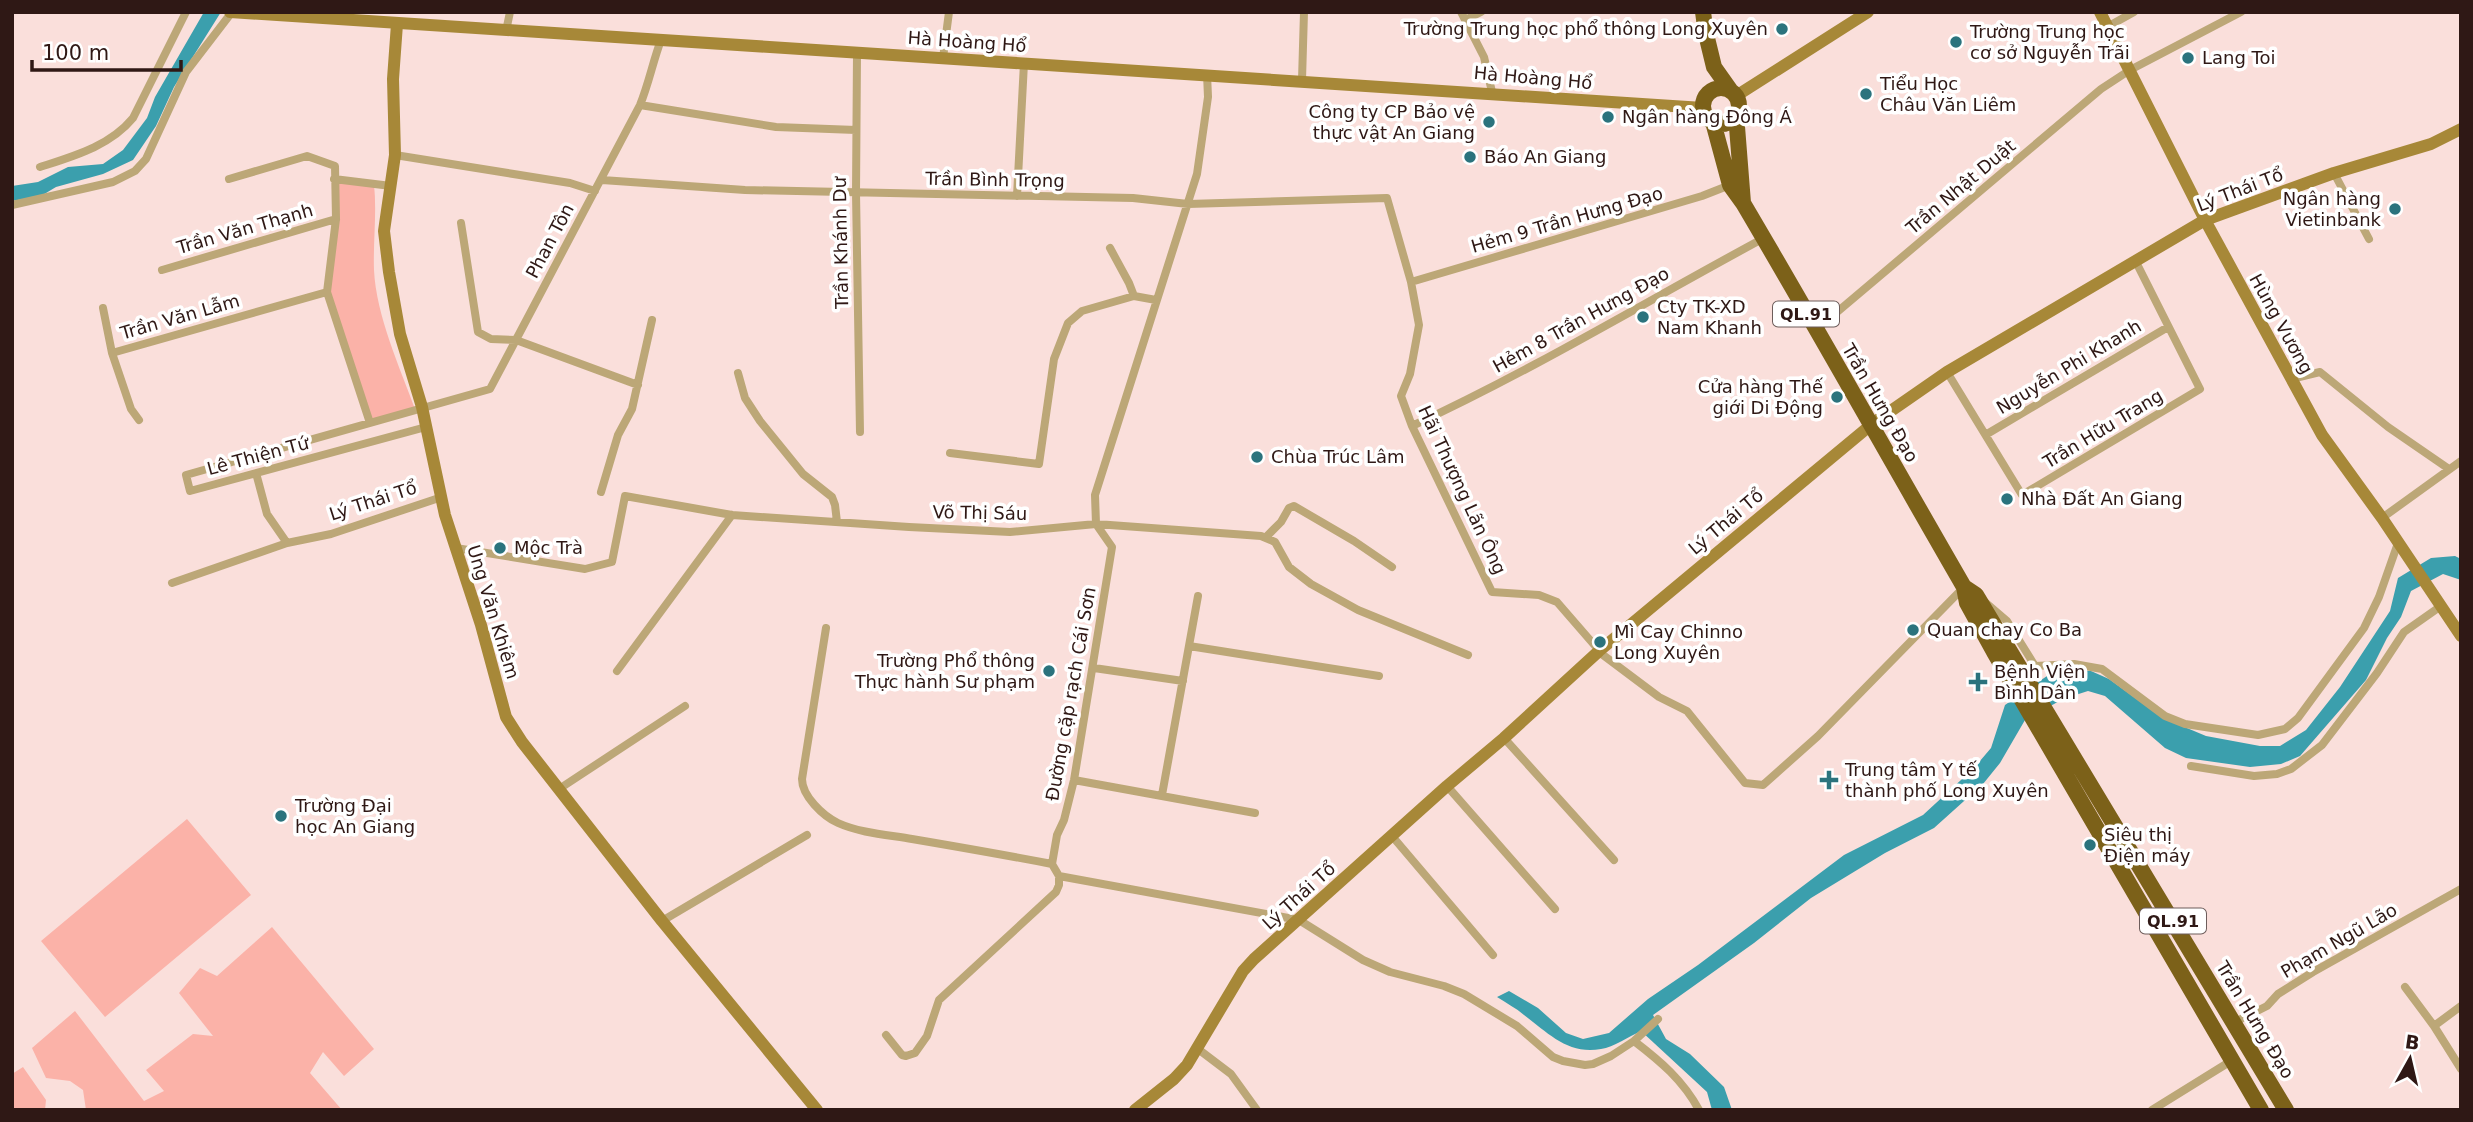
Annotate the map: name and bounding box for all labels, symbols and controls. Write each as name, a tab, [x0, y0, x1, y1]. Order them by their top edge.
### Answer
place label: Trường Trung học phổ thông Long Xuyên	[1403, 18, 1768, 39]
marker: Trường Trung học phổ thông Long Xuyên	[1774, 21, 1790, 37]
place label: Trường Trung học cơ sở Nguyễn Trãi	[1969, 21, 2130, 63]
street label: Hà Hoàng Hổ	[907, 27, 1027, 56]
scale bar	[32, 28, 180, 72]
marker: Trường Trung học cơ sở Nguyễn Trãi	[1948, 34, 1964, 50]
text: 100 m	[42, 41, 109, 65]
place label: Lang Toi	[2202, 47, 2276, 68]
marker: Lang Toi	[2180, 50, 2196, 66]
street label: Hà Hoàng Hổ	[1473, 62, 1593, 93]
place label: Tiểu Học Châu Văn Liêm	[1879, 73, 2016, 115]
marker: Tiểu Học Châu Văn Liêm	[1858, 86, 1874, 102]
place label: Công ty CP Bảo vệ thực vật An Giang	[1308, 101, 1475, 143]
place label: Ngân hàng Đông Á	[1622, 106, 1793, 127]
marker: Ngân hàng Đông Á	[1600, 109, 1616, 125]
marker: Công ty CP Bảo vệ thực vật An Giang	[1481, 114, 1497, 130]
street label: Trần Nhật Duật	[1901, 135, 2020, 239]
place label: Báo An Giang	[1484, 146, 1606, 167]
marker: Báo An Giang	[1462, 149, 1478, 165]
street label: Lý Thái Tổ	[2194, 163, 2286, 216]
street label: Trần Bình Trọng	[924, 168, 1065, 191]
street label: Trần Khánh Dư	[829, 175, 852, 310]
street label: Hẻm 9 Trần Hưng Đạo	[1469, 182, 1665, 257]
place label: Ngân hàng Vietinbank	[2283, 188, 2382, 230]
street label: Trần Văn Thạnh	[173, 199, 315, 258]
street label: Phan Tôn	[521, 200, 578, 282]
marker: Ngân hàng Vietinbank	[2387, 201, 2403, 217]
street label: Hẻm 8 Trần Hưng Đạo	[1489, 262, 1673, 377]
street label: Hùng Vương	[2245, 270, 2318, 377]
street label: Trần Văn Lẫm	[117, 289, 242, 344]
place label: Cty TK-XD Nam Khanh	[1657, 296, 1762, 338]
road number: QL.91	[1773, 302, 1839, 326]
marker: Cty TK-XD Nam Khanh	[1635, 309, 1651, 325]
street label: Nguyễn Phi Khanh	[1993, 315, 2145, 418]
street label: Trần Hưng Đạo	[1837, 339, 1923, 466]
place label: Cửa hàng Thế giới Di Động	[1698, 376, 1824, 418]
street label: Trần Hữu Trang	[2038, 385, 2166, 473]
marker: Cửa hàng Thế giới Di Động	[1829, 389, 1845, 405]
street label: Hãi Thượng Lãn Ông	[1414, 402, 1511, 578]
street label: Lê Thiện Tứ	[205, 431, 313, 479]
place label: Chùa Trúc Lâm	[1271, 446, 1405, 467]
marker: Chùa Trúc Lâm	[1249, 449, 1265, 465]
street label: Lý Thái Tổ	[326, 476, 419, 525]
street label: Lý Thái Tổ	[1684, 484, 1767, 559]
place label: Nhà Đất An Giang	[2021, 488, 2183, 509]
marker: Nhà Đất An Giang	[1999, 491, 2015, 507]
street label: Võ Thị Sáu	[933, 501, 1028, 524]
place label: Mộc Trà	[514, 537, 583, 558]
marker: Mộc Trà	[492, 540, 508, 556]
street label: Ung Văn Khiêm	[463, 542, 524, 681]
street label: Đường cặp rạch Cái Sơn	[1041, 585, 1100, 802]
place label: Quan chay Co Ba	[1927, 619, 2082, 640]
place label: Mì Cay Chinno Long Xuyên	[1614, 621, 1743, 663]
marker: Quan chay Co Ba	[1905, 622, 1921, 638]
marker: Mì Cay Chinno Long Xuyên	[1592, 634, 1608, 650]
place label: Trường Phổ thông Thực hành Sư phạm	[854, 650, 1035, 692]
place label: Bệnh Viện Bình Dân	[1994, 661, 2085, 703]
marker: Trường Phổ thông Thực hành Sư phạm	[1041, 663, 1057, 679]
marker: Bệnh Viện Bình Dân	[1968, 672, 1988, 692]
place label: Trung tâm Y tế thành phố Long Xuyên	[1844, 759, 2049, 801]
marker: Trung tâm Y tế thành phố Long Xuyên	[1819, 770, 1839, 790]
place label: Trường Đại học An Giang	[294, 795, 415, 837]
marker: Trường Đại học An Giang	[273, 808, 289, 824]
place label: Siêu thị Điện máy	[2104, 824, 2191, 866]
marker: Siêu thị Điện máy	[2082, 837, 2098, 853]
street label: Lý Thái Tổ	[1258, 857, 1339, 934]
street label: Phạm Ngũ Lão	[2277, 899, 2401, 982]
road number: QL.91	[2140, 909, 2206, 934]
street label: Trần Hưng Đạo	[2212, 956, 2299, 1082]
north arrow	[2375, 1024, 2445, 1094]
text: B	[2404, 1030, 2421, 1054]

